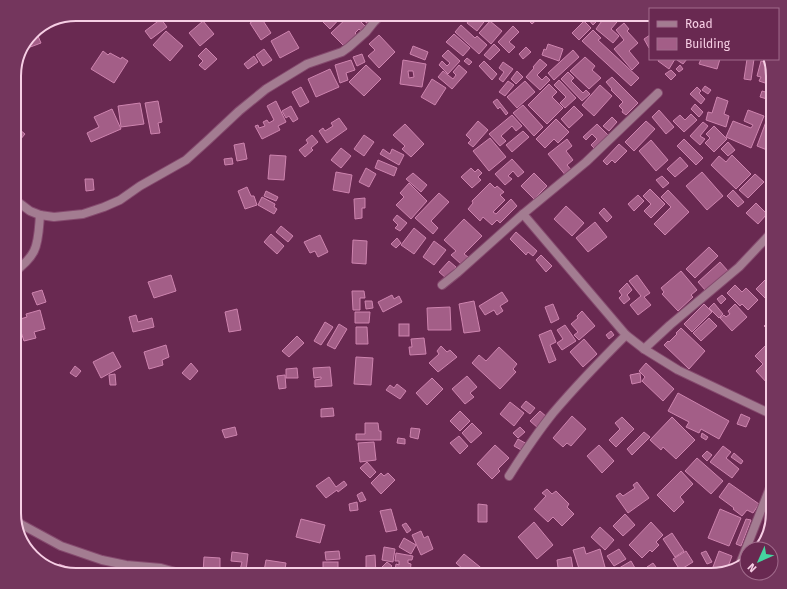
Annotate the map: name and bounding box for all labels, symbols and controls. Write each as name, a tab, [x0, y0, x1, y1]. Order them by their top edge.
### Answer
legend	[649, 8, 779, 60]
text: Road	[685, 17, 713, 31]
text: Building	[685, 37, 731, 51]
north arrow	[739, 541, 779, 581]
text: N	[745, 561, 759, 575]

